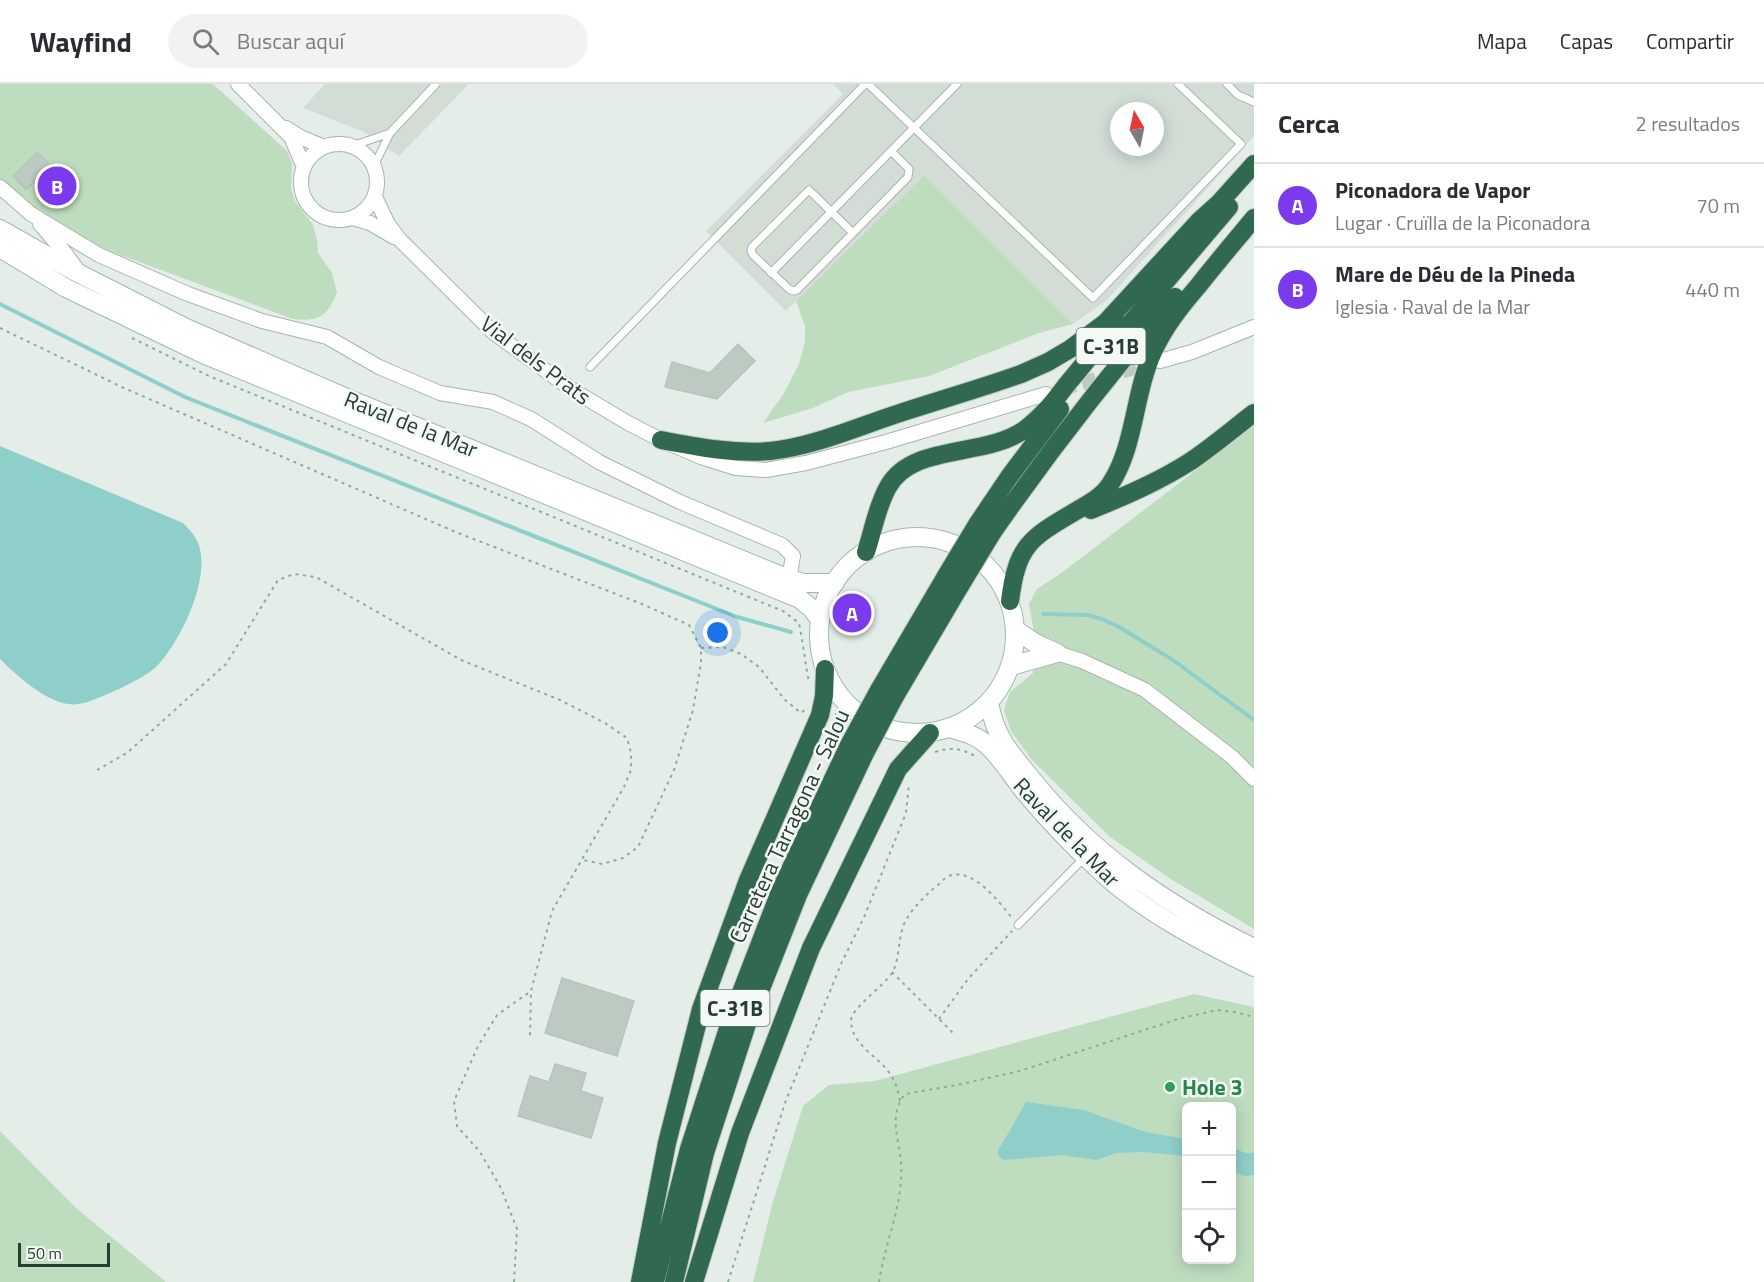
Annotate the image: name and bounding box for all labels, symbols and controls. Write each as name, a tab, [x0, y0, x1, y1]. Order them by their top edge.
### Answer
search box	[168, 14, 588, 68]
text: Wayfind	[30, 20, 132, 63]
text: Buscar aquí	[237, 24, 344, 58]
icon: search	[189, 25, 222, 58]
text: Mapa	[1477, 25, 1527, 57]
text: Capas	[1560, 25, 1613, 57]
text: Compartir	[1646, 25, 1734, 57]
north arrow	[1110, 102, 1164, 156]
text: Cerca	[1278, 104, 1340, 143]
text: 2 resultados	[1636, 108, 1740, 139]
pin: B	[38, 164, 76, 208]
text: Piconadora de Vapor	[1335, 173, 1531, 207]
text: A	[1291, 190, 1304, 221]
text: 70 m	[1696, 190, 1740, 221]
text: Lugar · Cruïlla de la Piconadora	[1335, 207, 1590, 238]
text: Mare de Déu de la Pineda	[1335, 257, 1575, 291]
text: B	[1291, 274, 1304, 305]
text: 440 m	[1685, 274, 1740, 305]
text: Iglesia · Raval de la Mar	[1335, 291, 1530, 322]
street label: Vial dels Prats	[473, 307, 599, 413]
road number: C-31B	[1076, 328, 1146, 364]
street label: Raval de la Mar	[339, 382, 483, 466]
pin: A	[832, 590, 872, 636]
your location	[703, 618, 732, 647]
street label: Carretera Tarragona - Salou	[720, 703, 858, 949]
street label: Raval de la Mar	[1006, 769, 1129, 895]
road number: C-31B	[700, 990, 770, 1026]
place label: Hole 3	[1182, 1070, 1243, 1104]
marker: Hole 3	[1163, 1080, 1177, 1094]
map controls	[1182, 1102, 1236, 1264]
button: +	[1182, 1102, 1236, 1156]
button: −	[1182, 1156, 1236, 1210]
button: locate	[1182, 1210, 1236, 1264]
scale bar	[18, 1240, 110, 1268]
text: 50 m	[27, 1241, 62, 1265]

